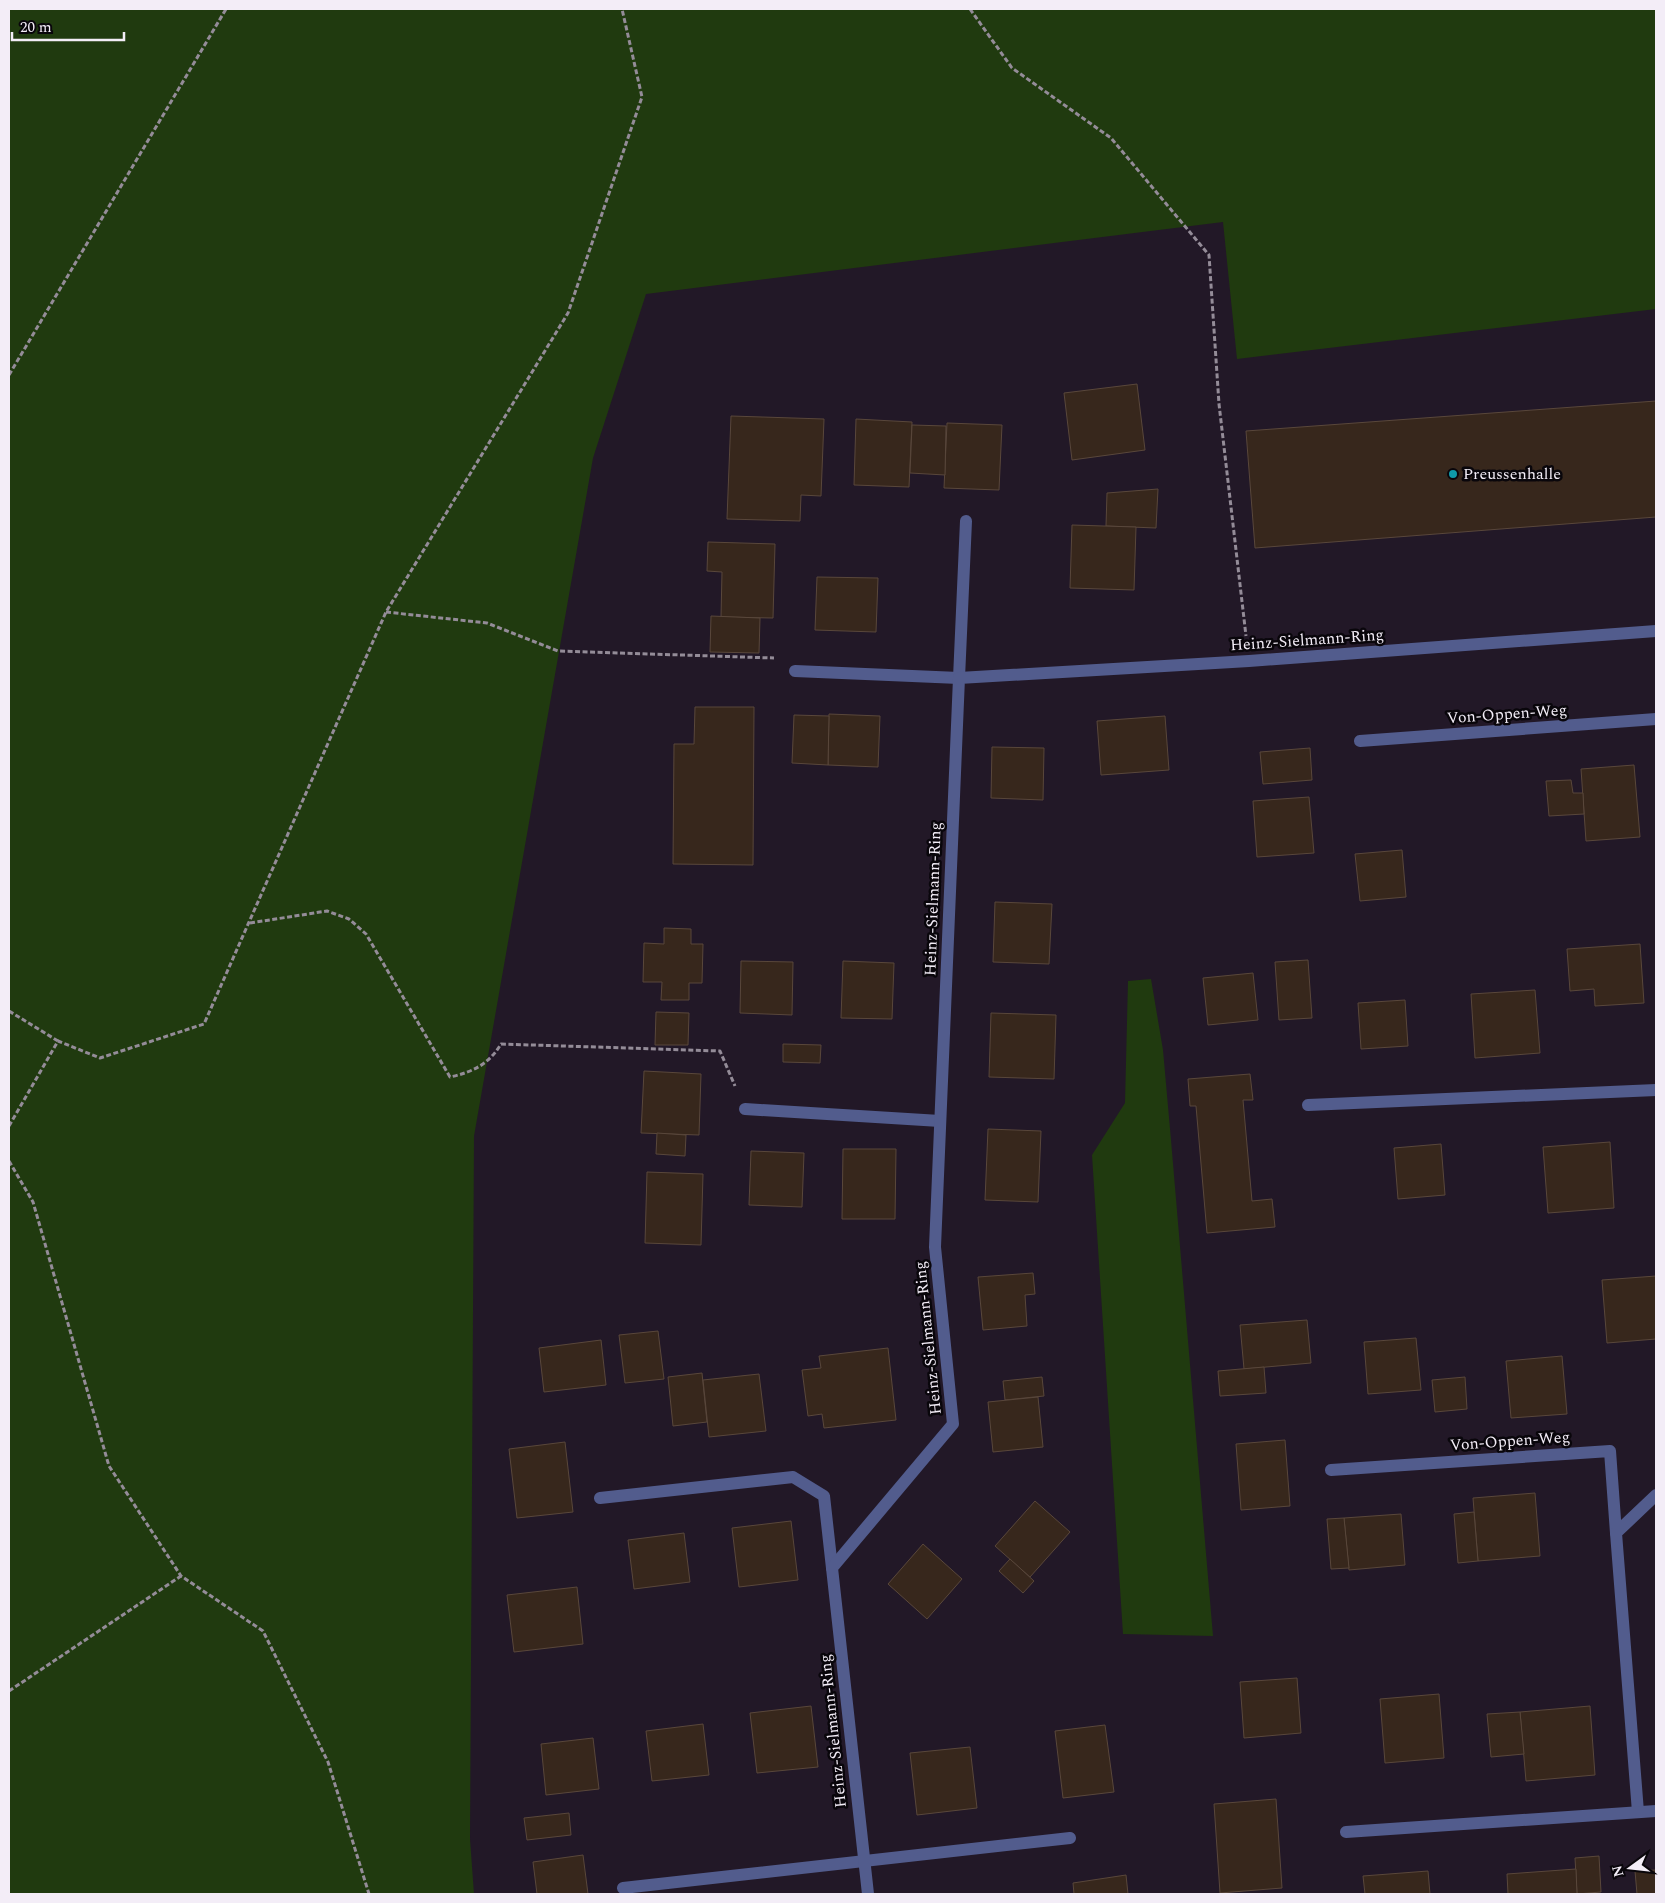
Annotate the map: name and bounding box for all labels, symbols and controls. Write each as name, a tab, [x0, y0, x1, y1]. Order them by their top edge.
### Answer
scale bar	[12, 10, 125, 42]
text: 20 m	[20, 16, 52, 39]
place label: Preussenhalle	[1463, 462, 1561, 486]
marker: Preussenhalle	[1447, 468, 1459, 480]
street label: Heinz-Sielmann-Ring	[1229, 623, 1385, 657]
street label: Von-Oppen-Weg	[1446, 698, 1568, 730]
street label: Heinz-Sielmann-Ring	[918, 821, 948, 977]
street label: Heinz-Sielmann-Ring	[908, 1260, 948, 1416]
street label: Von-Oppen-Weg	[1449, 1425, 1571, 1457]
street label: Heinz-Sielmann-Ring	[813, 1653, 853, 1809]
north arrow	[1605, 1843, 1655, 1893]
text: N	[1606, 1863, 1630, 1879]

